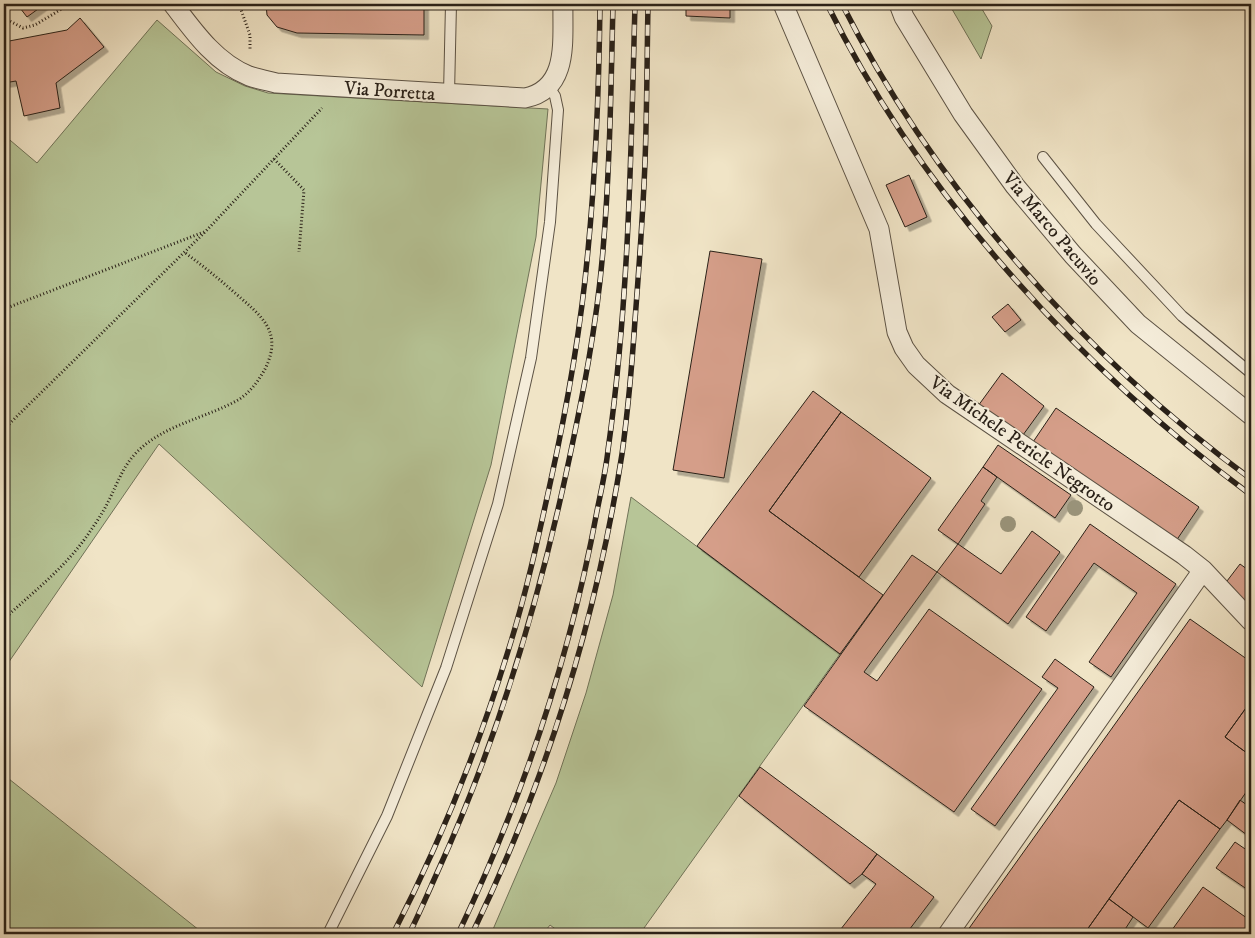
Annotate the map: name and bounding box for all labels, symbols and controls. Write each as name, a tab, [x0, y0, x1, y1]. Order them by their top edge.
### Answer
street label: Via Porretta	[343, 77, 436, 106]
street label: Via Marco Pacuvio	[997, 166, 1106, 291]
street label: Via Michele Pericle Negrotto	[924, 371, 1119, 517]

